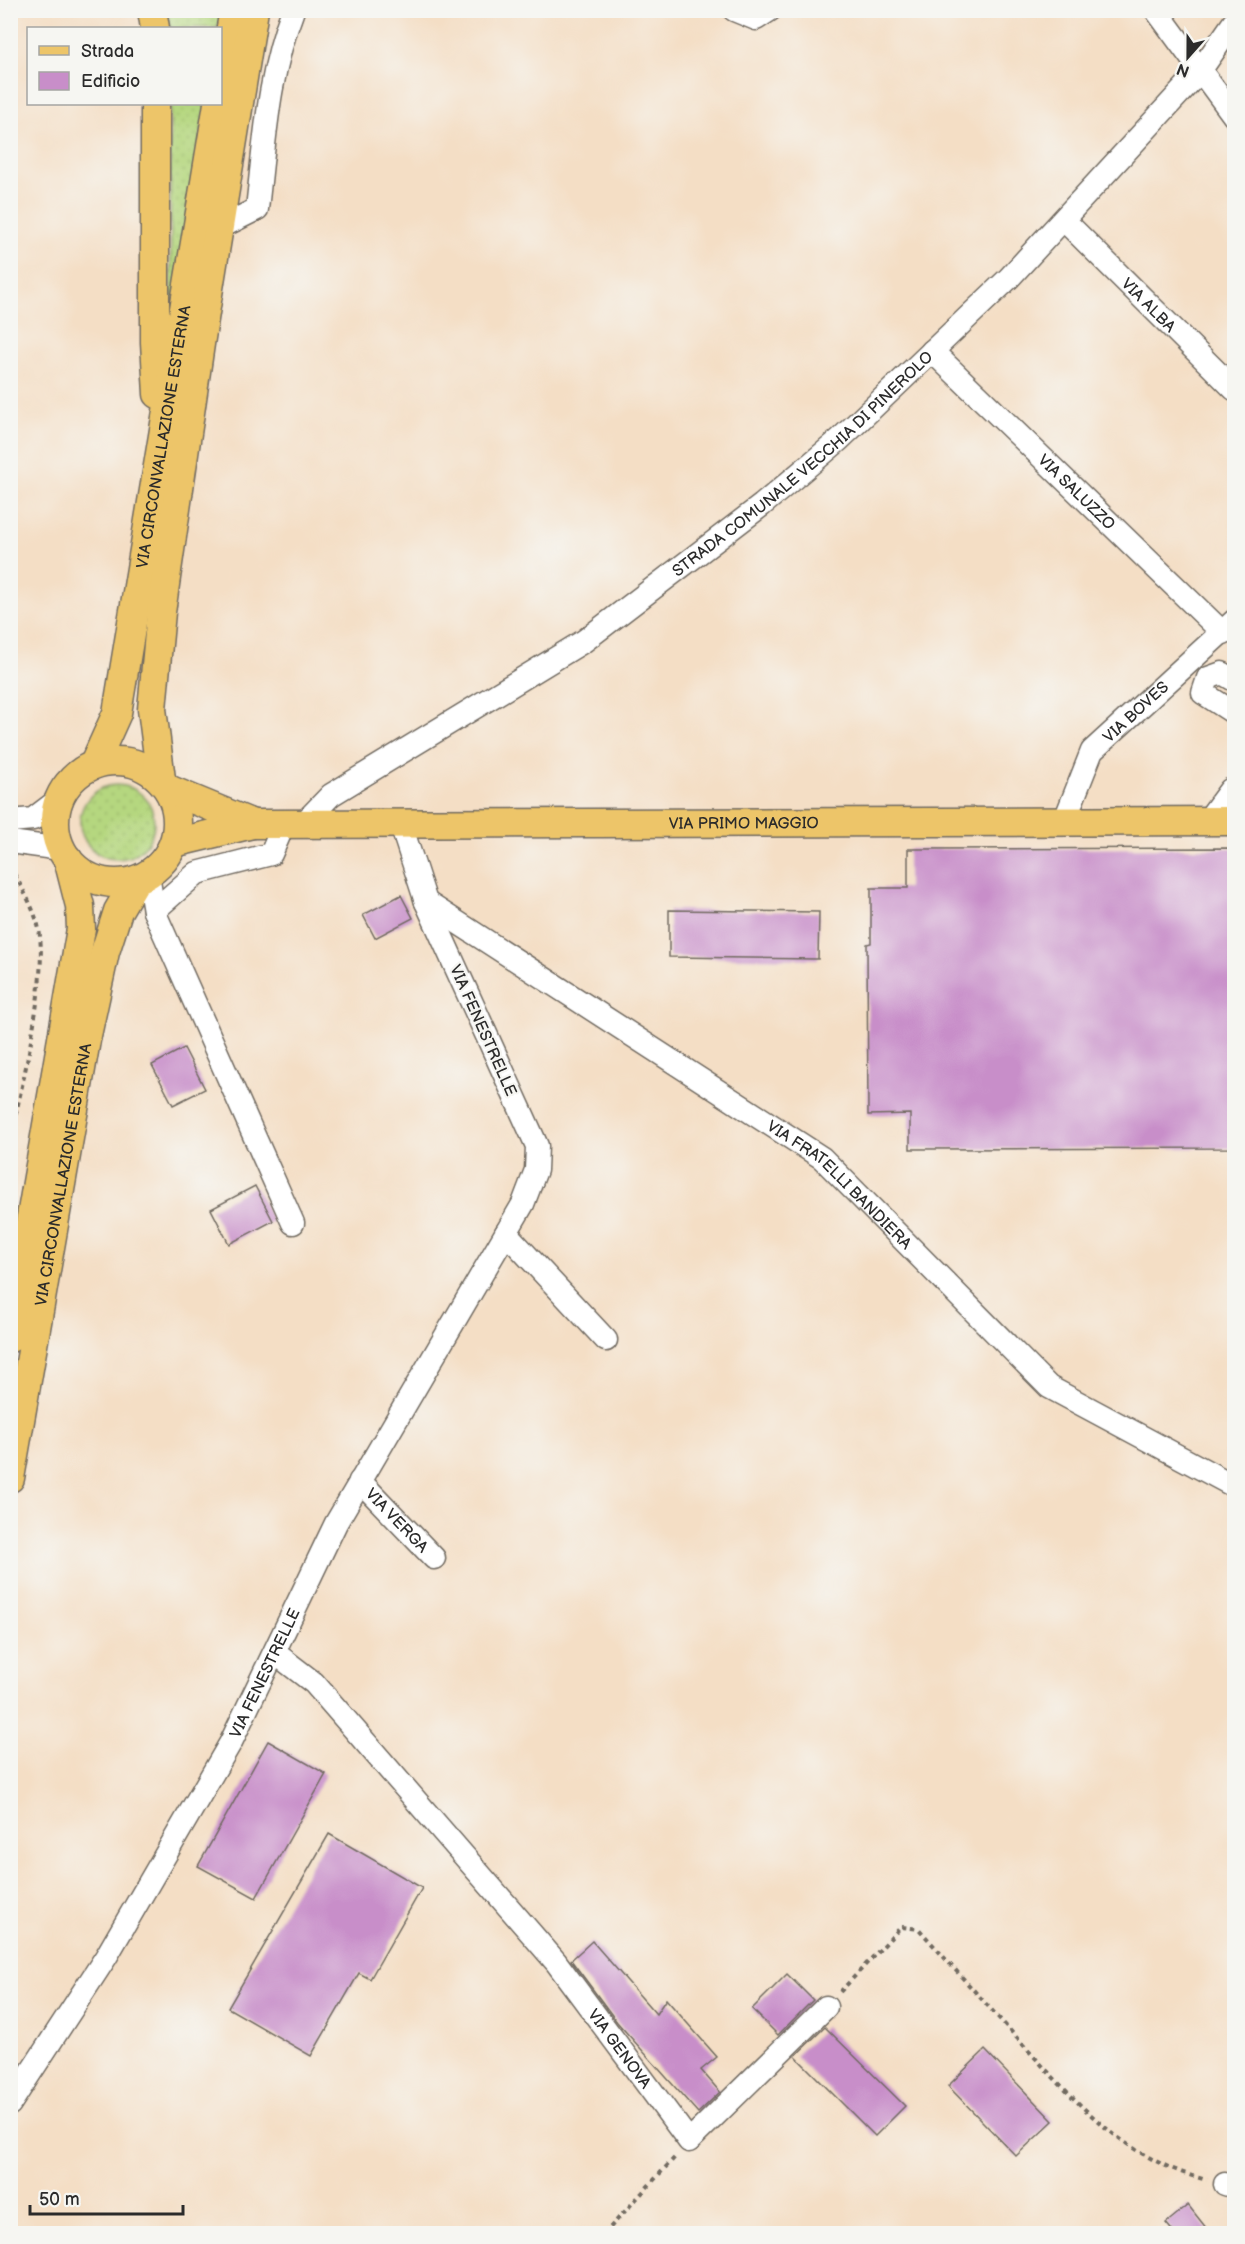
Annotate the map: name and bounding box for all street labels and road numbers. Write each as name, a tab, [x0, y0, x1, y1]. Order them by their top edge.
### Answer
street label: VIA ALBA	[1117, 275, 1179, 337]
street label: VIA CIRCONVALLAZIONE ESTERNA	[133, 304, 195, 570]
street label: STRADA COMUNALE VECCHIA DI PINEROLO	[669, 348, 937, 581]
street label: VIA SALUZZO	[1033, 451, 1119, 534]
street label: VIA BOVES	[1100, 678, 1173, 747]
street label: VIA PRIMO MAGGIO	[669, 814, 819, 834]
street label: VIA FENESTRELLE	[445, 962, 520, 1099]
street label: VIA CIRCONVALLAZIONE ESTERNA	[32, 1042, 96, 1308]
street label: VIA FRATELLI BANDIERA	[763, 1117, 915, 1254]
street label: VIA VERGA	[361, 1485, 432, 1557]
street label: VIA FENESTRELLE	[226, 1606, 305, 1741]
street label: VIA GENOVA	[583, 2006, 655, 2093]

